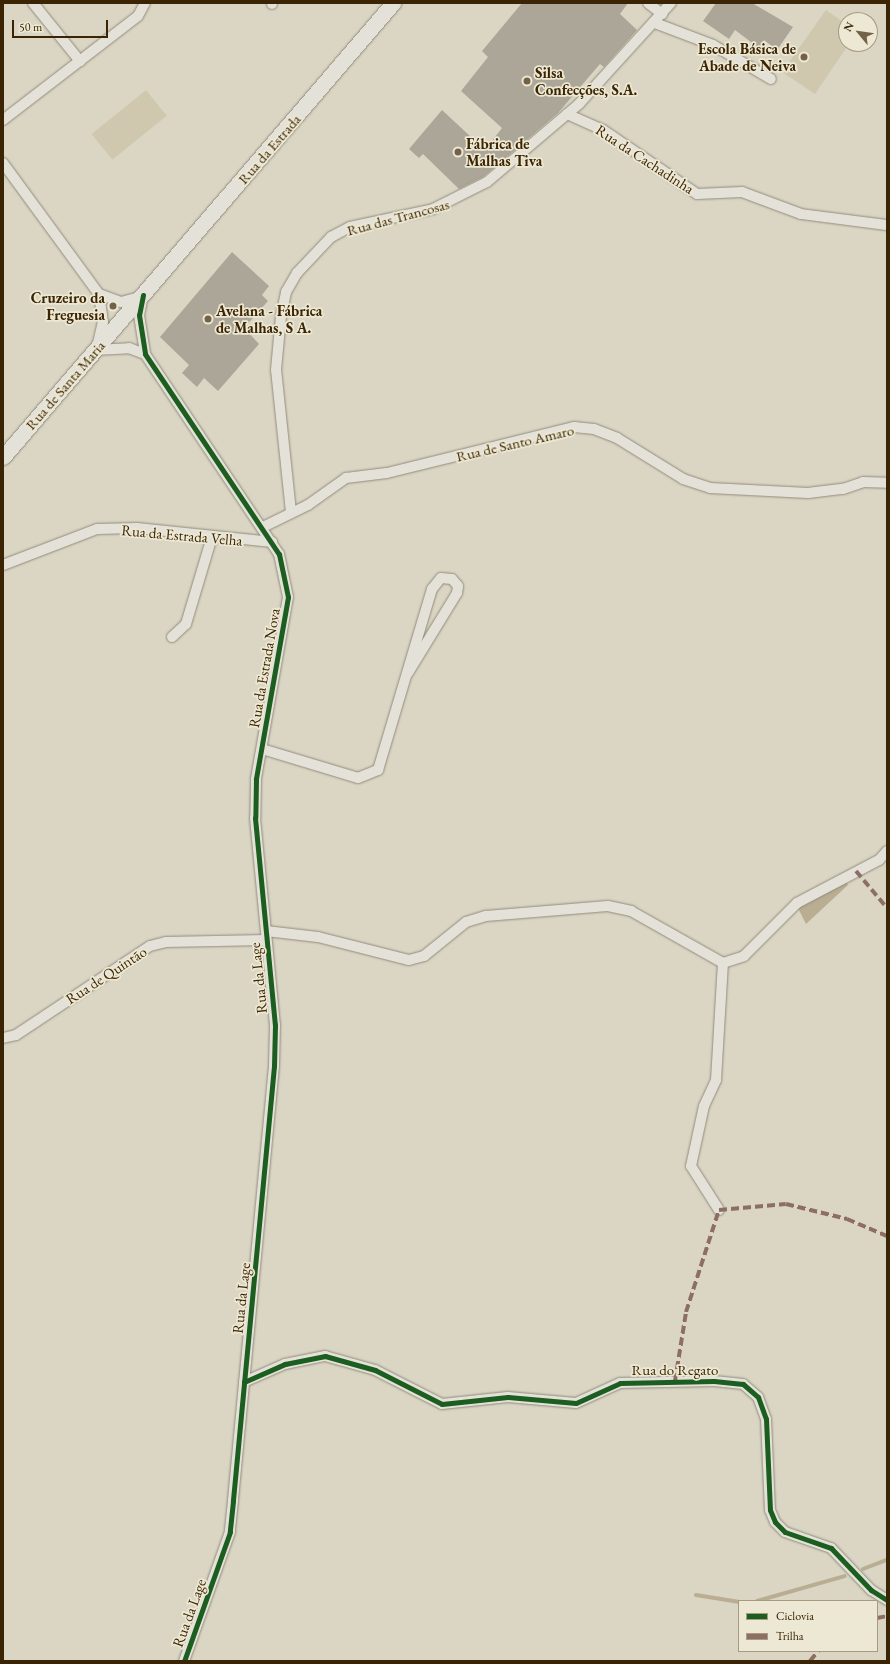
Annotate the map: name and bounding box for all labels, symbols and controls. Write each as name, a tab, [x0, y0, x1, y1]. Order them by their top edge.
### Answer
scale bar	[14, 12, 110, 38]
north arrow	[838, 12, 878, 52]
text: 50 m	[19, 19, 42, 35]
text: N	[840, 19, 857, 34]
place label: Escola Básica de Abade de Neiva	[698, 39, 796, 74]
marker: Escola Básica de Abade de Neiva	[799, 52, 809, 62]
place label: Silsa Confecções, S.A.	[535, 63, 637, 98]
marker: Silsa Confecções, S.A.	[522, 76, 532, 86]
street label: Rua da Estrada	[234, 110, 304, 188]
street label: Rua da Cachadinha	[593, 121, 697, 197]
place label: Fábrica de Malhas Tiva	[466, 134, 542, 169]
marker: Fábrica de Malhas Tiva	[453, 147, 463, 157]
street label: Rua das Trancosas	[345, 195, 451, 239]
place label: Cruzeiro da Freguesia	[31, 288, 105, 323]
marker: Cruzeiro da Freguesia	[108, 301, 118, 311]
place label: Avelana - Fábrica de Malhas, S A.	[216, 301, 322, 336]
marker: Avelana - Fábrica de Malhas, S A.	[203, 314, 213, 324]
street label: Rua de Santa Maria	[21, 337, 109, 433]
street label: Rua de Santo Amaro	[454, 421, 576, 465]
street label: Rua da Estrada Velha	[121, 521, 243, 549]
street label: Rua da Estrada Nova	[245, 607, 283, 729]
street label: Rua de Quintão	[62, 942, 150, 1008]
street label: Rua da Lage	[245, 942, 271, 1014]
street label: Rua da Lage	[228, 1262, 254, 1334]
street label: Rua do Regato	[632, 1361, 718, 1379]
street label: Rua da Lage	[168, 1576, 210, 1650]
legend	[738, 1600, 878, 1652]
text: Ciclovia	[776, 1608, 814, 1624]
text: Trilha	[776, 1628, 804, 1644]

